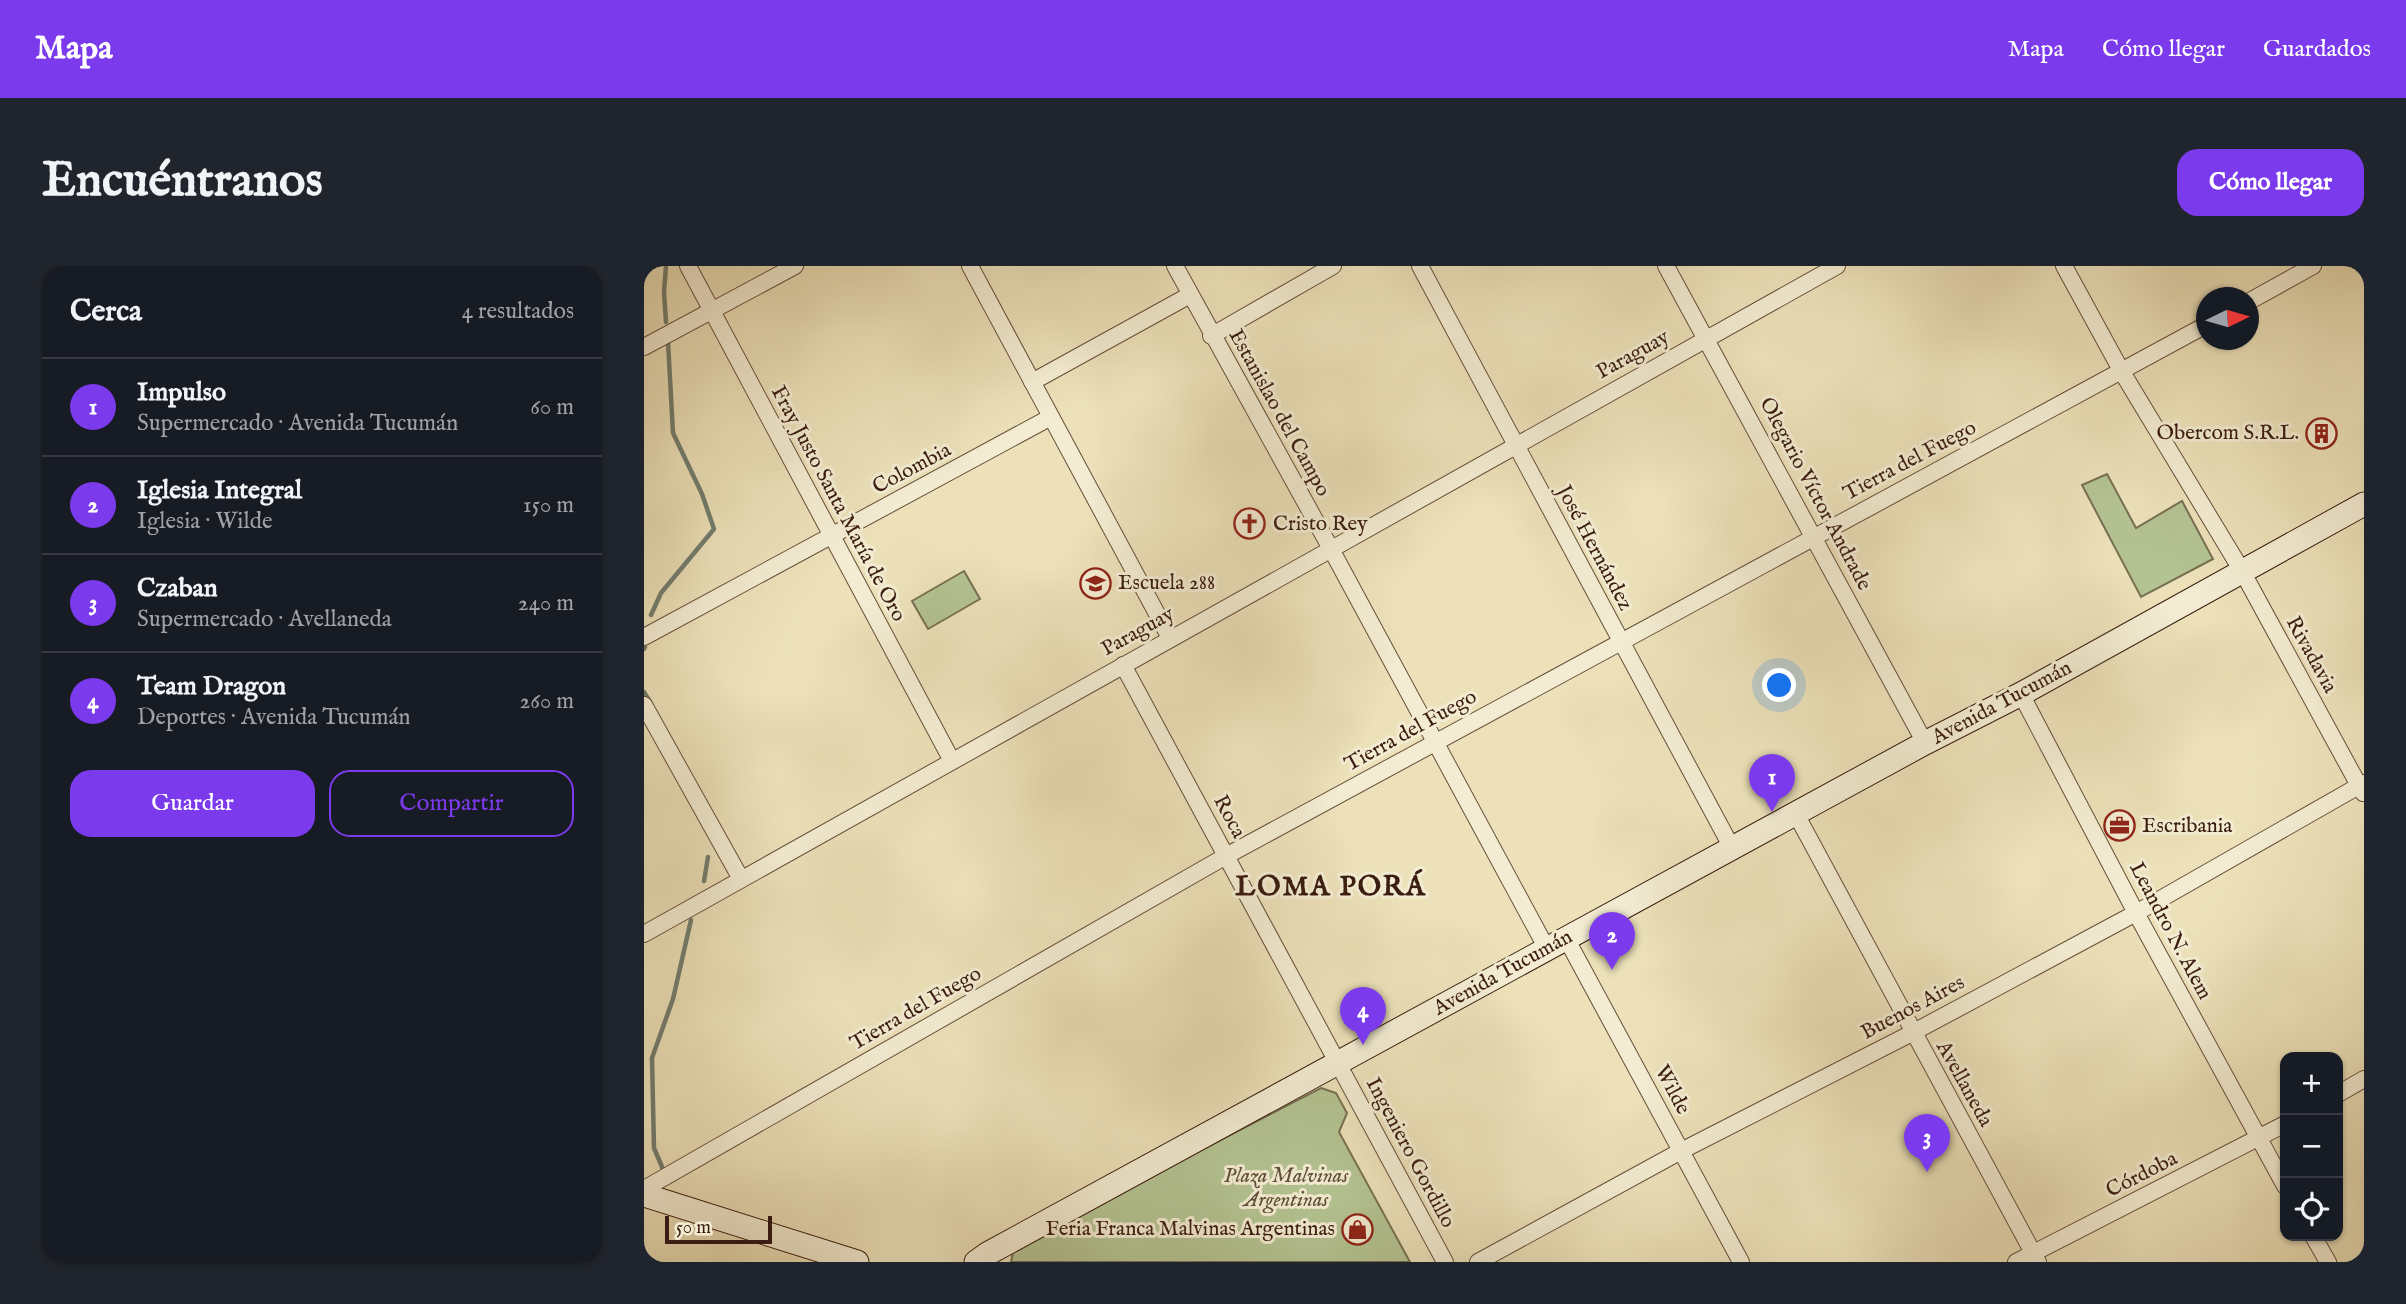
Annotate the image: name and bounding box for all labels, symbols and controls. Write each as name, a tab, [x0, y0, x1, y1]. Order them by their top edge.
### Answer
text: Mapa	[35, 28, 112, 70]
text: Mapa	[2008, 34, 2064, 65]
text: Cómo llegar	[2102, 34, 2225, 65]
text: Guardados	[2263, 34, 2371, 65]
button: Cómo llegar	[2177, 149, 2364, 216]
text: Encuéntranos	[42, 151, 323, 213]
north arrow	[2196, 287, 2259, 350]
text: Cerca	[70, 293, 142, 331]
text: 4 resultados	[462, 297, 574, 326]
street label: Paraguay	[1592, 324, 1675, 386]
street label: Estanislao del Campo	[1222, 325, 1336, 501]
text: Impulso	[137, 376, 226, 409]
street label: Fray Justo Santa María de Oro	[764, 381, 912, 627]
text: 1	[89, 393, 97, 422]
text: 60 m	[530, 393, 574, 422]
street label: Olegario Víctor Andrade	[1753, 393, 1878, 596]
text: Supermercado · Avenida Tucumán	[137, 409, 458, 438]
street label: Tierra del Fuego	[1839, 415, 1981, 507]
building icon: Obercom S.R.L.	[2305, 416, 2339, 450]
place label: Obercom S.R.L.	[2157, 420, 2299, 447]
street label: Colombia	[868, 437, 957, 501]
text: Iglesia Integral	[137, 474, 302, 507]
street label: José Hernández	[1549, 479, 1638, 616]
text: 2	[88, 491, 98, 520]
text: 150 m	[523, 491, 574, 520]
text: Iglesia · Wilde	[137, 507, 273, 536]
church icon: Cristo Rey	[1233, 507, 1267, 541]
place label: Cristo Rey	[1273, 511, 1368, 538]
school or university icon: Escuela 288	[1078, 566, 1112, 600]
place label: Escuela 288	[1118, 570, 1215, 597]
text: Czaban	[137, 572, 218, 605]
text: 3	[89, 589, 97, 618]
text: 240 m	[518, 589, 574, 618]
street label: Paraguay	[1097, 601, 1180, 663]
text: Supermercado · Avellaneda	[137, 605, 392, 634]
street label: Rivadavia	[2279, 612, 2344, 699]
street label: Avenida Tucumán	[1926, 655, 2077, 752]
your location	[1762, 668, 1796, 702]
text: Team Dragon	[137, 670, 286, 703]
street label: Tierra del Fuego	[1340, 684, 1482, 778]
text: 4	[87, 687, 99, 716]
text: 260 m	[519, 687, 574, 716]
text: Deportes · Avenida Tucumán	[137, 703, 411, 732]
pin: 1	[1749, 754, 1795, 812]
button: Guardar	[70, 770, 315, 837]
button: Compartir	[329, 770, 574, 837]
street label: Roca	[1206, 791, 1252, 844]
office icon: Escribania	[2102, 809, 2136, 843]
place label: Escribania	[2142, 813, 2233, 840]
street label: Leandro N. Alem	[2122, 857, 2218, 1005]
district label: LOMA PORÁ	[1235, 869, 1427, 905]
pin: 2	[1589, 912, 1635, 970]
street label: Avenida Tucumán	[1428, 924, 1577, 1023]
street label: Tierra del Fuego	[846, 961, 986, 1057]
street label: Buenos Aires	[1857, 969, 1969, 1047]
pin: 4	[1340, 987, 1386, 1045]
street label: Avellaneda	[1929, 1035, 1999, 1133]
map controls	[2280, 1052, 2343, 1241]
button: +	[2280, 1052, 2343, 1115]
street label: Wilde	[1648, 1061, 1696, 1120]
street label: Ingeniero Gordillo	[1359, 1073, 1461, 1233]
pin: 3	[1904, 1114, 1950, 1172]
button: −	[2280, 1115, 2343, 1178]
street label: Córdoba	[2102, 1145, 2183, 1204]
park label: Plaza Malvinas Argentinas	[1224, 1163, 1349, 1214]
button: locate	[2280, 1178, 2343, 1241]
shop icon: Feria Franca Malvinas Argentinas	[1341, 1212, 1375, 1246]
scale bar	[665, 1213, 772, 1245]
text: 50 m	[676, 1216, 711, 1240]
place label: Feria Franca Malvinas Argentinas	[1045, 1216, 1335, 1243]

